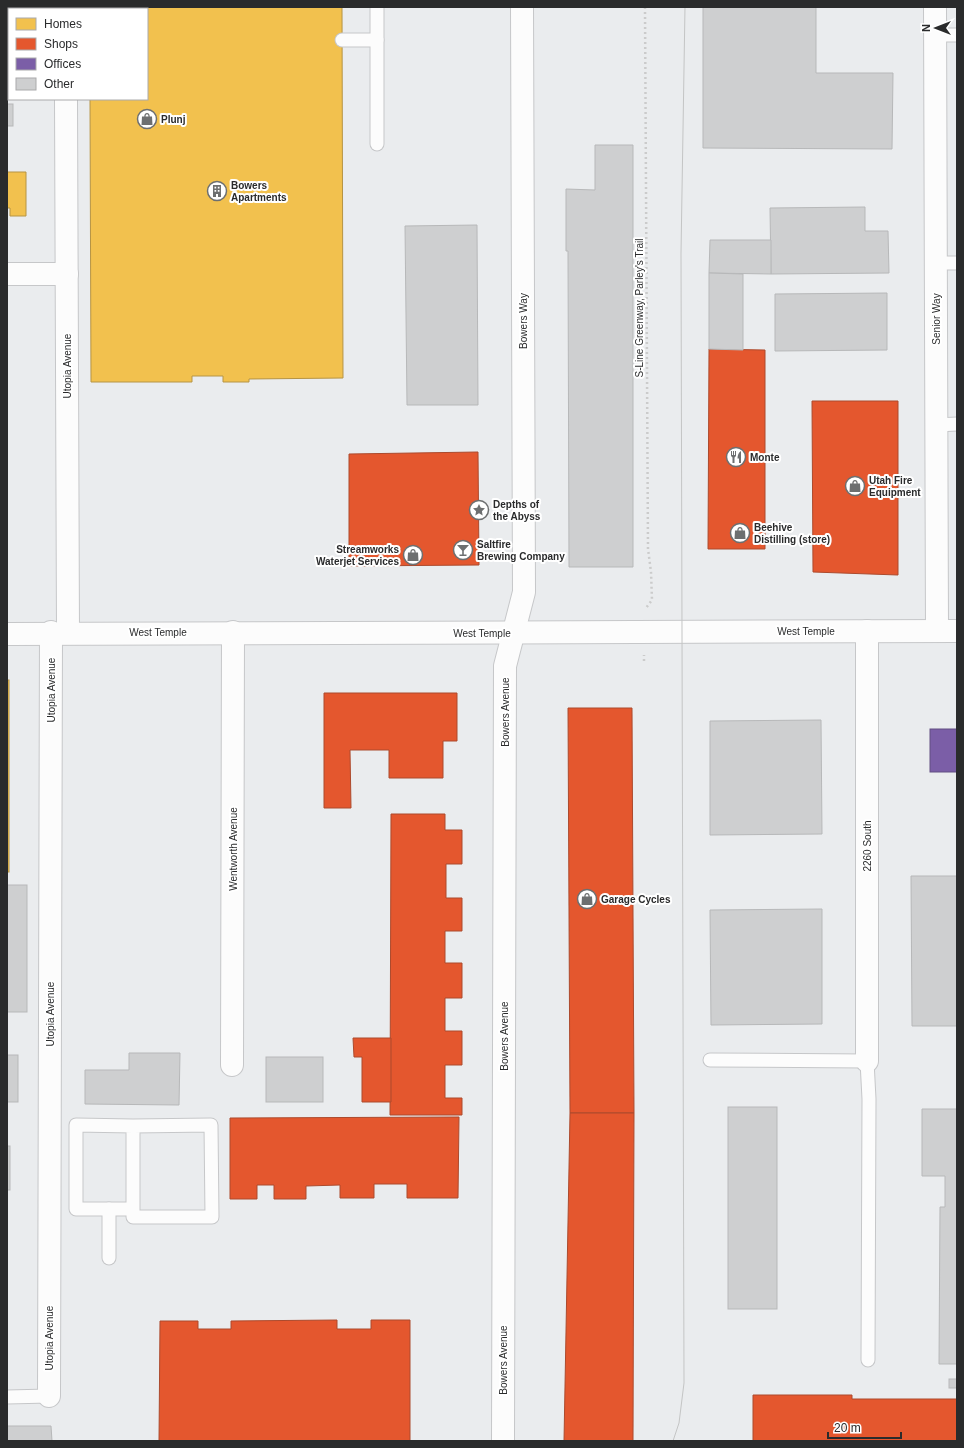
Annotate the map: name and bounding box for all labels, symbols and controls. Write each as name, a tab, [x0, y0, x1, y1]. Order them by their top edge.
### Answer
legend	[8, 8, 148, 100]
north arrow	[916, 8, 956, 48]
text: Homes	[44, 17, 82, 31]
text: N	[920, 24, 932, 32]
text: Shops	[44, 37, 78, 51]
text: Offices	[44, 57, 81, 71]
text: Other	[44, 77, 74, 91]
shop icon: Plunj	[136, 108, 158, 130]
place label: Plunj	[161, 114, 186, 125]
building icon: Bowers Apartments	[206, 180, 228, 202]
place label: Bowers Apartments	[231, 180, 287, 203]
street label: S-Line Greenway, Parley's Trail	[634, 239, 645, 378]
street label: Bowers Way	[518, 293, 529, 349]
street label: Senior Way	[931, 293, 942, 345]
street label: Utopia Avenue	[62, 333, 73, 398]
restaurant icon: Monte	[725, 446, 747, 468]
place label: Monte	[750, 452, 780, 463]
shop icon: Utah Fire Equipment	[844, 475, 866, 497]
place label: Utah Fire Equipment	[869, 475, 921, 498]
place icon: Depths of the Abyss	[468, 499, 490, 521]
place label: Depths of the Abyss	[493, 499, 541, 522]
shop icon: Beehive Distilling (store)	[729, 522, 751, 544]
place label: Beehive Distilling (store)	[754, 522, 830, 545]
bar icon: Saltfire Brewing Company	[452, 539, 474, 561]
place label: Saltfire Brewing Company	[477, 539, 565, 562]
place label: Streamworks Waterjet Services	[316, 544, 399, 567]
shop icon: Streamworks Waterjet Services	[402, 544, 424, 566]
street label: West Temple	[777, 626, 835, 637]
street label: West Temple	[129, 627, 187, 638]
street label: West Temple	[453, 628, 511, 639]
street label: Utopia Avenue	[46, 657, 57, 722]
street label: Bowers Avenue	[500, 677, 511, 747]
street label: Wentworth Avenue	[228, 807, 239, 891]
street label: 2260 South	[862, 820, 873, 872]
shop icon: Garage Cycles	[576, 888, 598, 910]
place label: Garage Cycles	[601, 894, 671, 905]
street label: Utopia Avenue	[45, 981, 56, 1046]
street label: Bowers Avenue	[499, 1001, 510, 1071]
street label: Utopia Avenue	[44, 1305, 55, 1370]
street label: Bowers Avenue	[498, 1325, 509, 1395]
scale bar	[828, 1414, 901, 1440]
text: 20 m	[834, 1421, 861, 1435]

